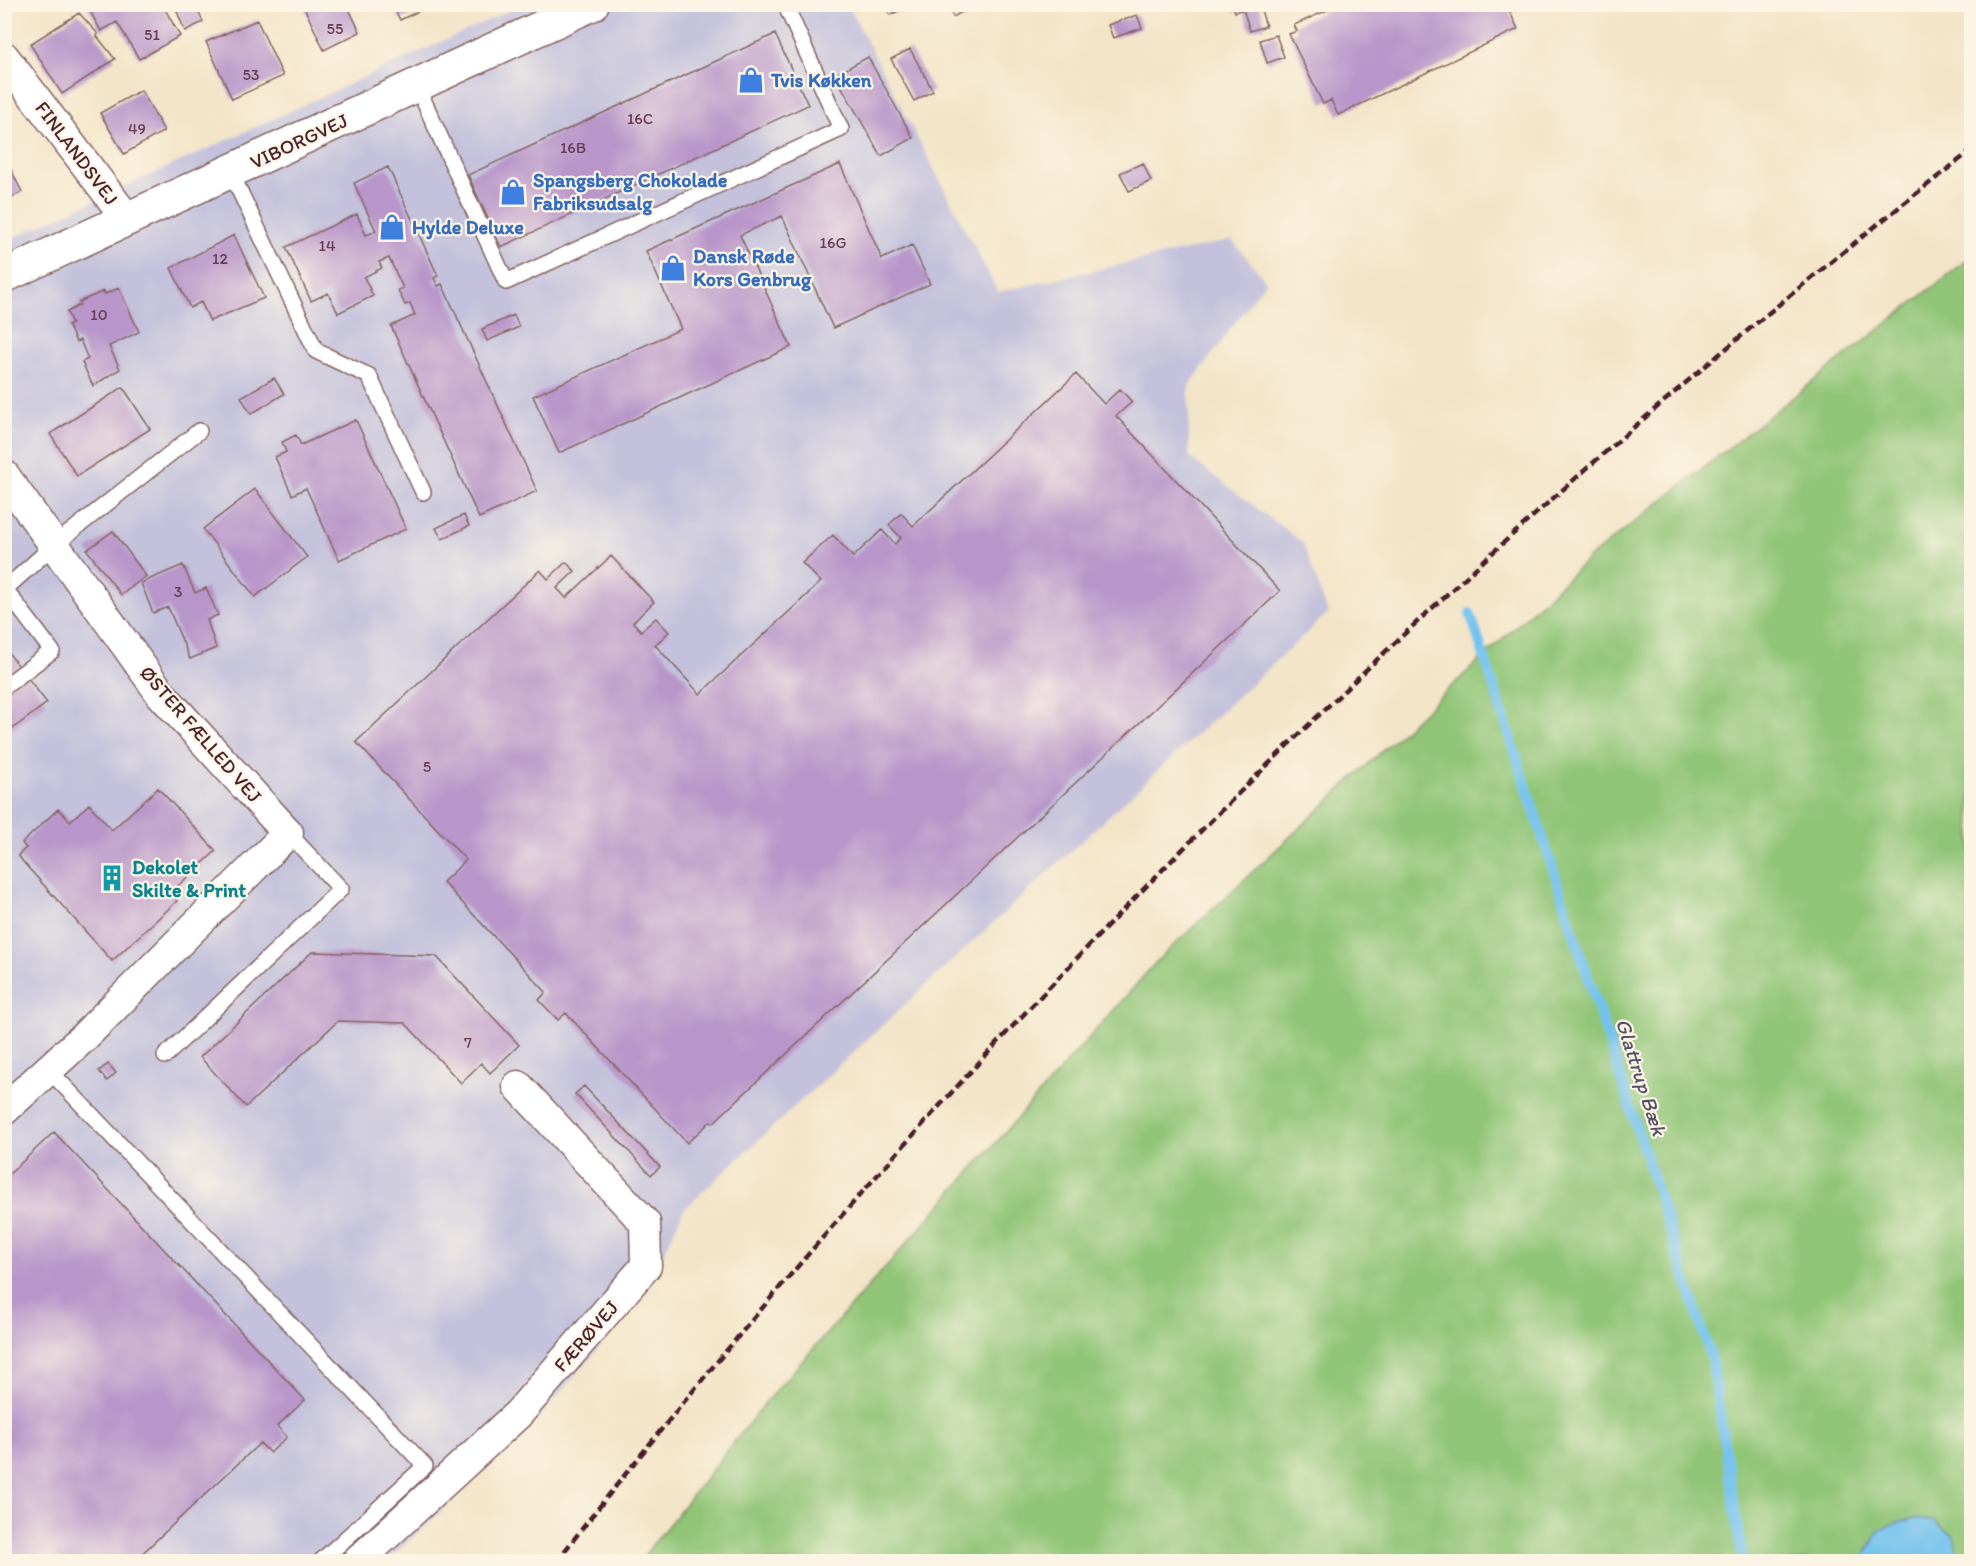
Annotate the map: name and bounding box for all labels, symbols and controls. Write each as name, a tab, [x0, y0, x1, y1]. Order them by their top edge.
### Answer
house number: 55	[327, 19, 343, 38]
house number: 51	[144, 25, 160, 44]
house number: 53	[242, 65, 260, 84]
shop icon: Tvis Køkken	[736, 65, 766, 95]
place label: Tvis Køkken	[770, 68, 872, 92]
street label: FINLANDSVEJ	[30, 96, 124, 210]
street label: VIBORGVEJ	[246, 108, 352, 174]
house number: 16C	[627, 109, 653, 128]
house number: 49	[128, 119, 146, 138]
house number: 16B	[560, 138, 586, 157]
place label: Spangsberg Chokolade Fabriksudsalg	[533, 168, 728, 216]
shop icon: Spangsberg Chokolade Fabriksudsalg	[498, 177, 528, 207]
shop icon: Hylde Deluxe	[377, 212, 407, 242]
place label: Hylde Deluxe	[412, 215, 524, 240]
house number: 16G	[820, 233, 846, 252]
house number: 14	[318, 236, 336, 255]
place label: Dansk Røde Kors Genbrug	[693, 244, 812, 292]
house number: 12	[212, 249, 229, 268]
shop icon: Dansk Røde Kors Genbrug	[658, 253, 688, 283]
house number: 10	[90, 305, 108, 324]
house number: 3	[174, 582, 183, 601]
street label: ØSTER FÆLLED VEJ	[135, 661, 267, 808]
house number: 5	[423, 757, 431, 776]
place label: Dekolet Skilte & Print	[132, 855, 246, 902]
building icon: Dekolet Skilte & Print	[97, 863, 127, 893]
water label: Glattrup Bæk	[1611, 1015, 1673, 1140]
house number: 7	[464, 1033, 472, 1052]
street label: FÆRØVEJ	[549, 1295, 624, 1377]

